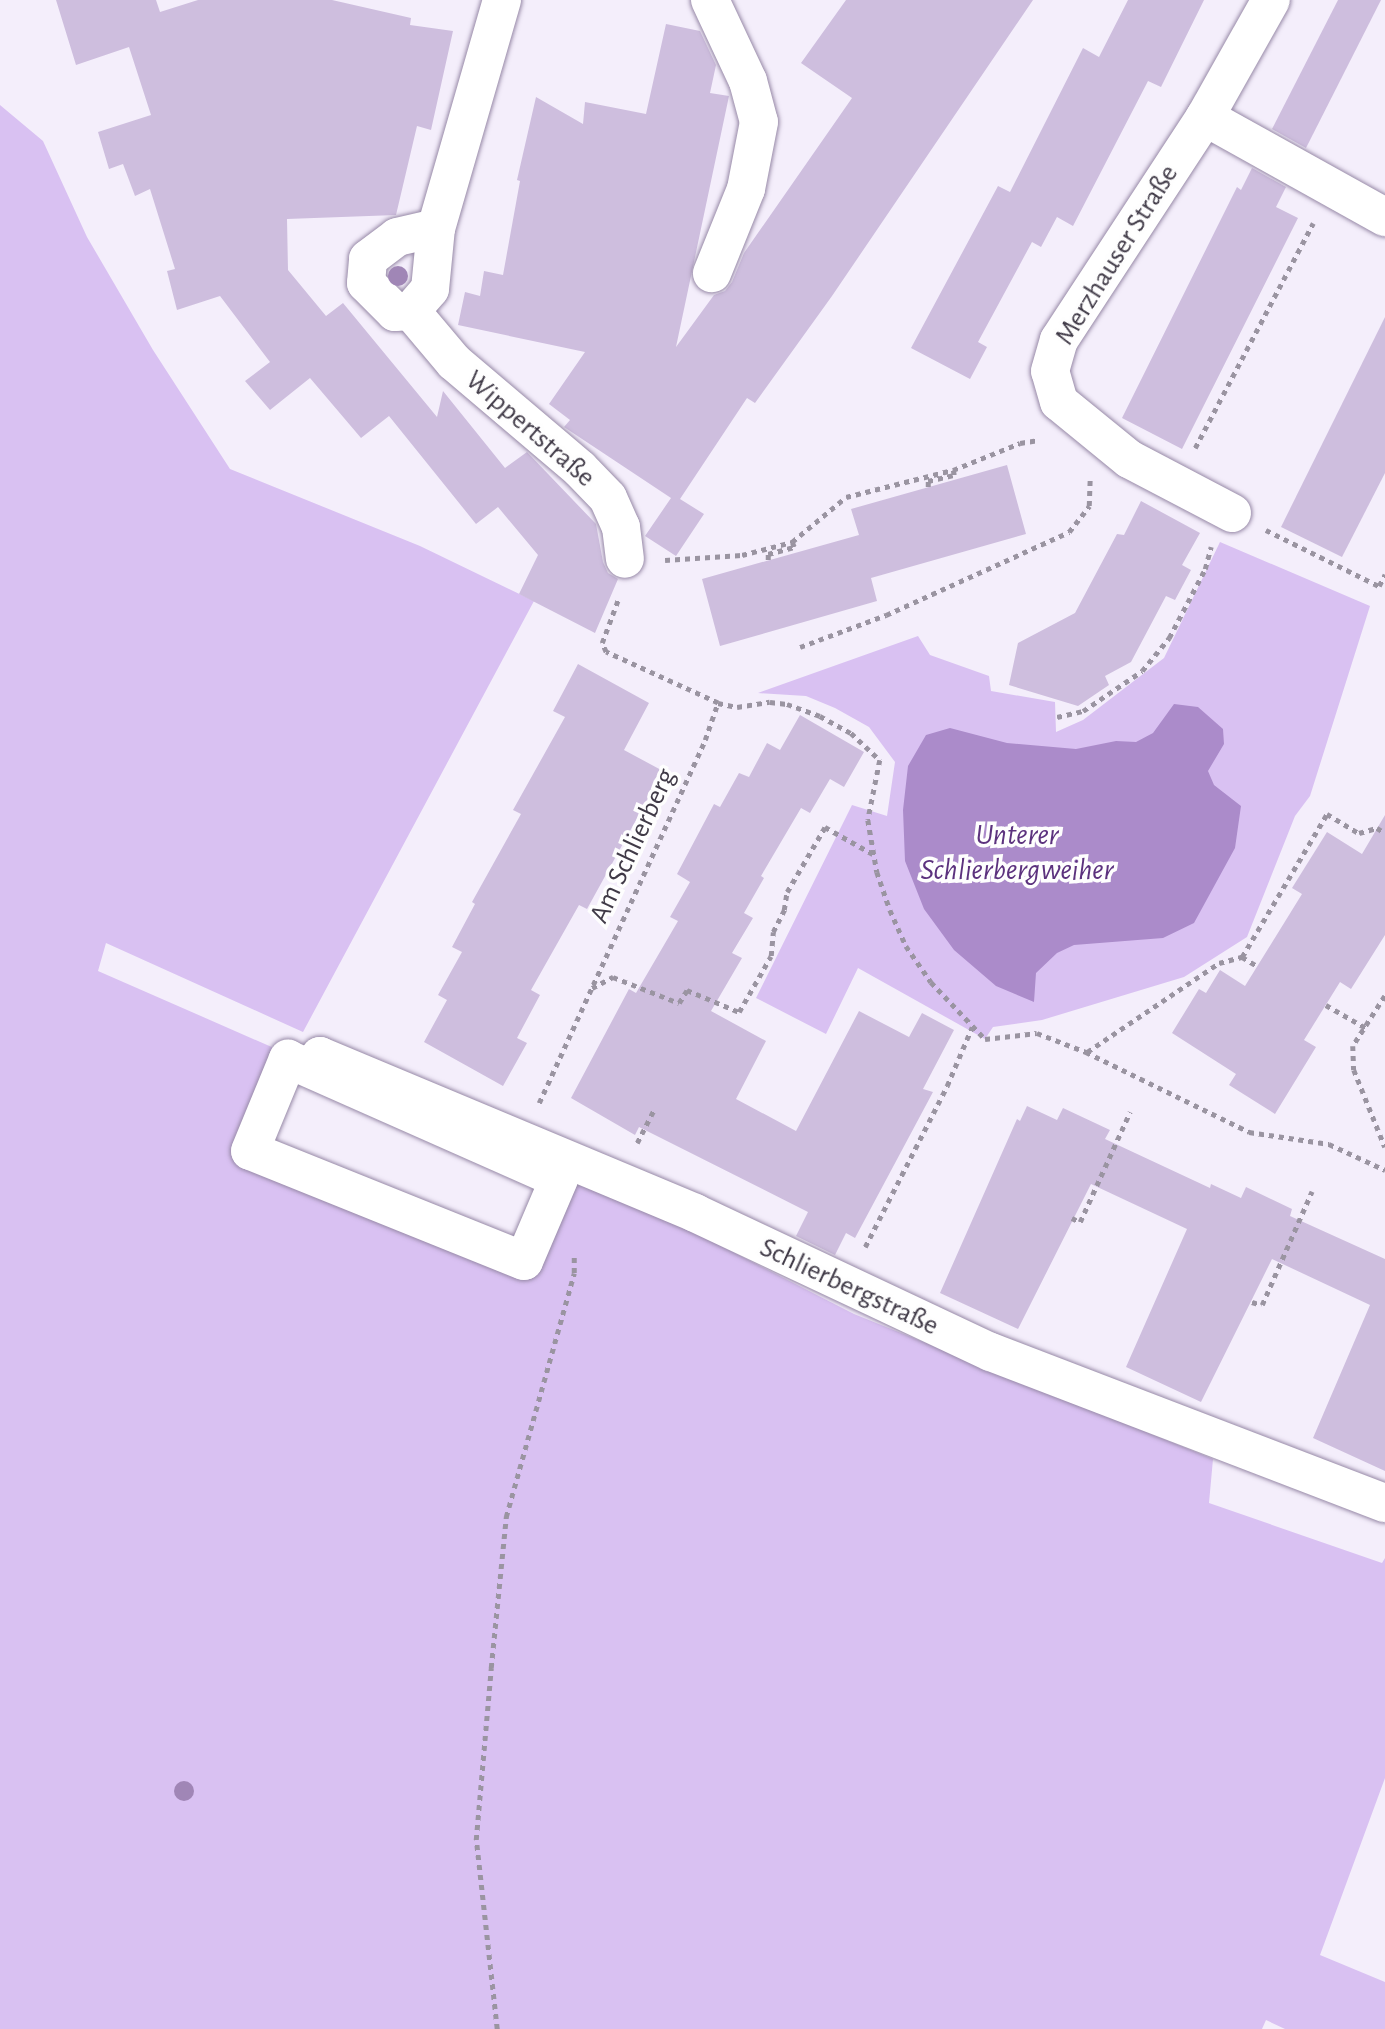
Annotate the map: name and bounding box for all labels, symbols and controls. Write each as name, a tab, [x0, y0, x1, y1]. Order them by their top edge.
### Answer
street label: Merzhauser Straße	[1048, 159, 1186, 351]
street label: Wippertstraße	[458, 364, 602, 494]
street label: Am Schlierberg	[583, 763, 683, 929]
water label: Unterer Schlierbergweiher	[921, 817, 1113, 888]
street label: Schlierbergstraße	[754, 1231, 944, 1343]

